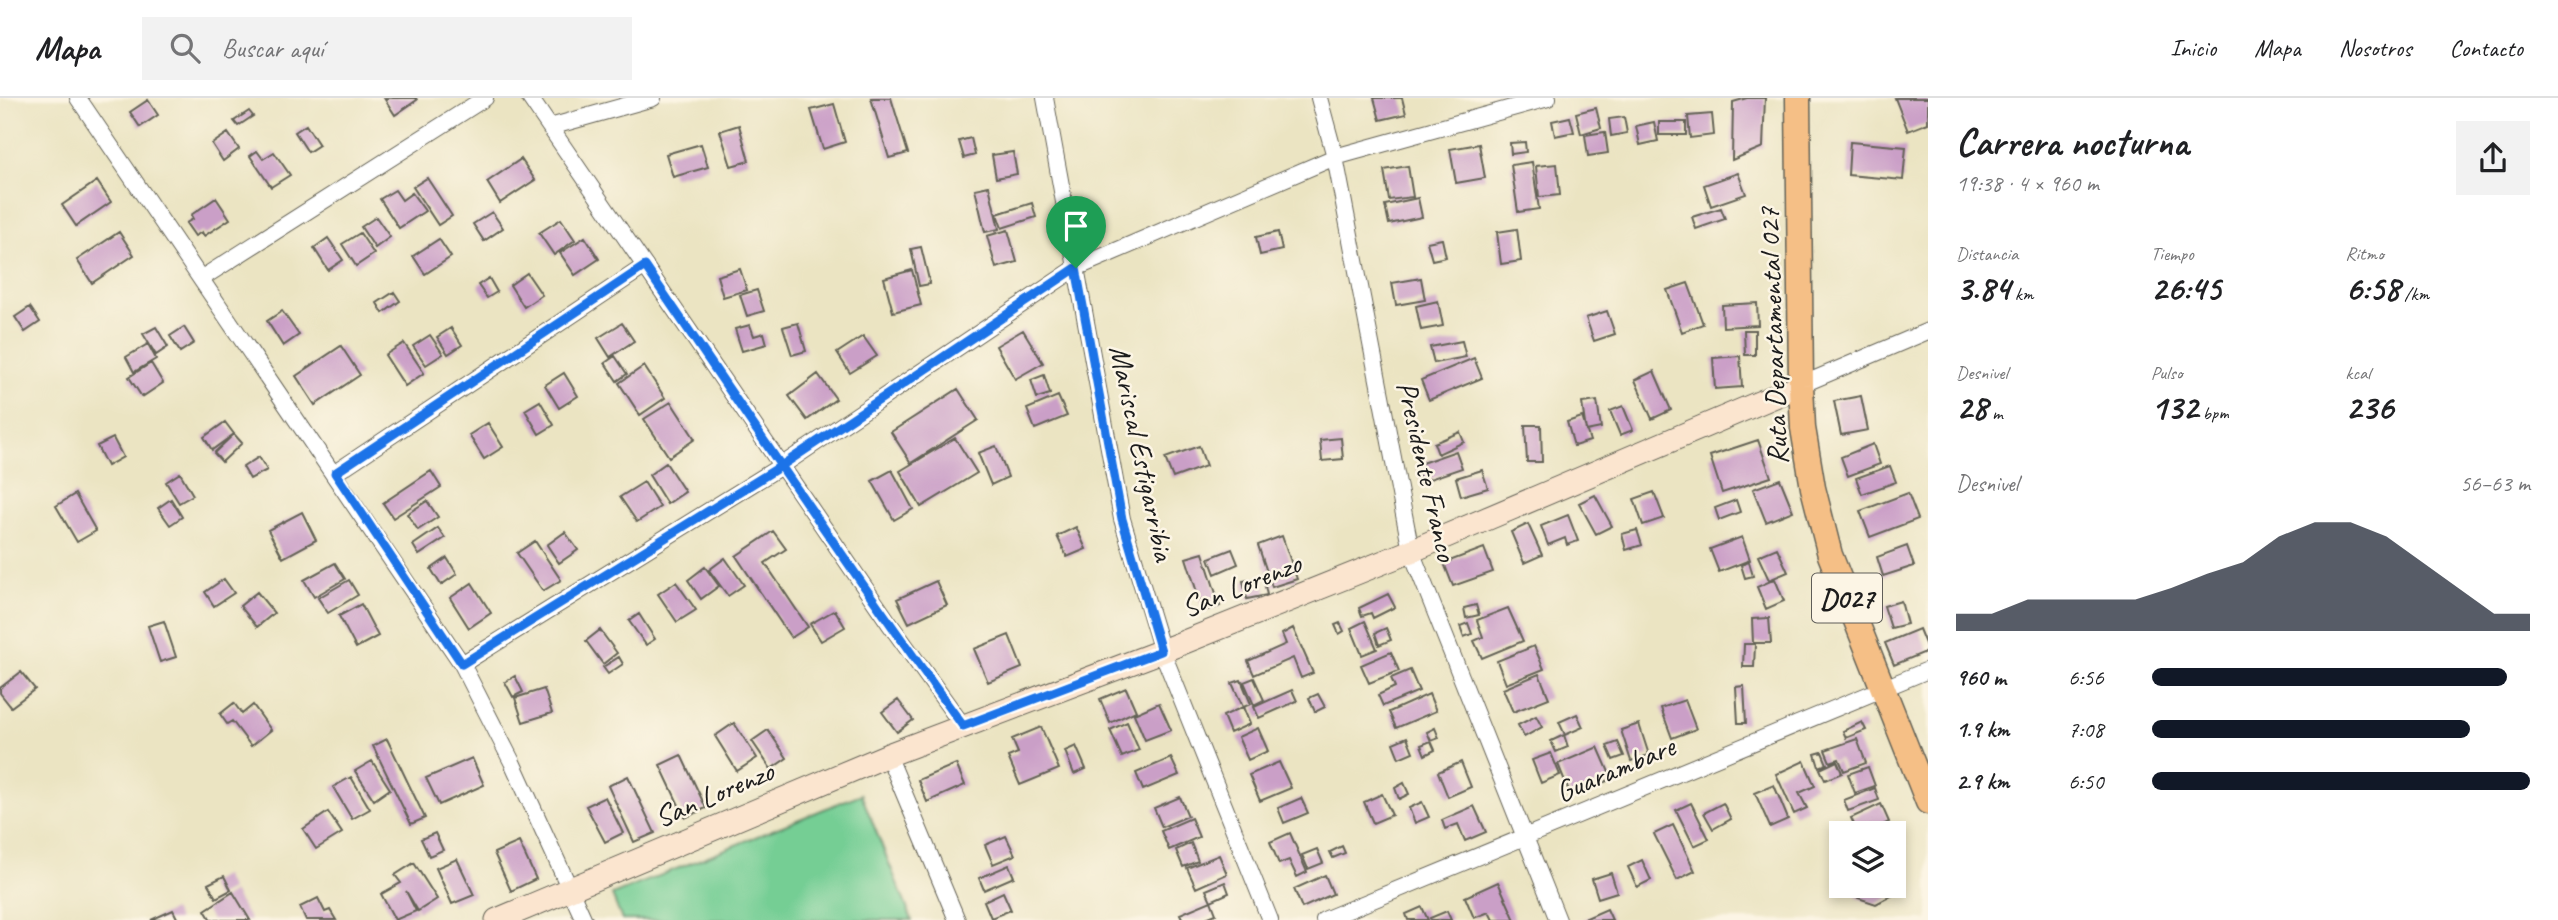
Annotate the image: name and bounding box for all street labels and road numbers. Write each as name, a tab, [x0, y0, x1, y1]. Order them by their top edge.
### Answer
street label: Ruta Departamental 027	[1749, 205, 1796, 465]
street label: Mariscal Estigarribia	[1101, 342, 1184, 566]
street label: Presidente Franco	[1388, 377, 1466, 566]
street label: San Lorenzo	[1176, 543, 1308, 626]
road number: D027	[1812, 574, 1882, 622]
street label: Guarambare	[1550, 726, 1682, 811]
street label: San Lorenzo	[649, 751, 781, 836]

